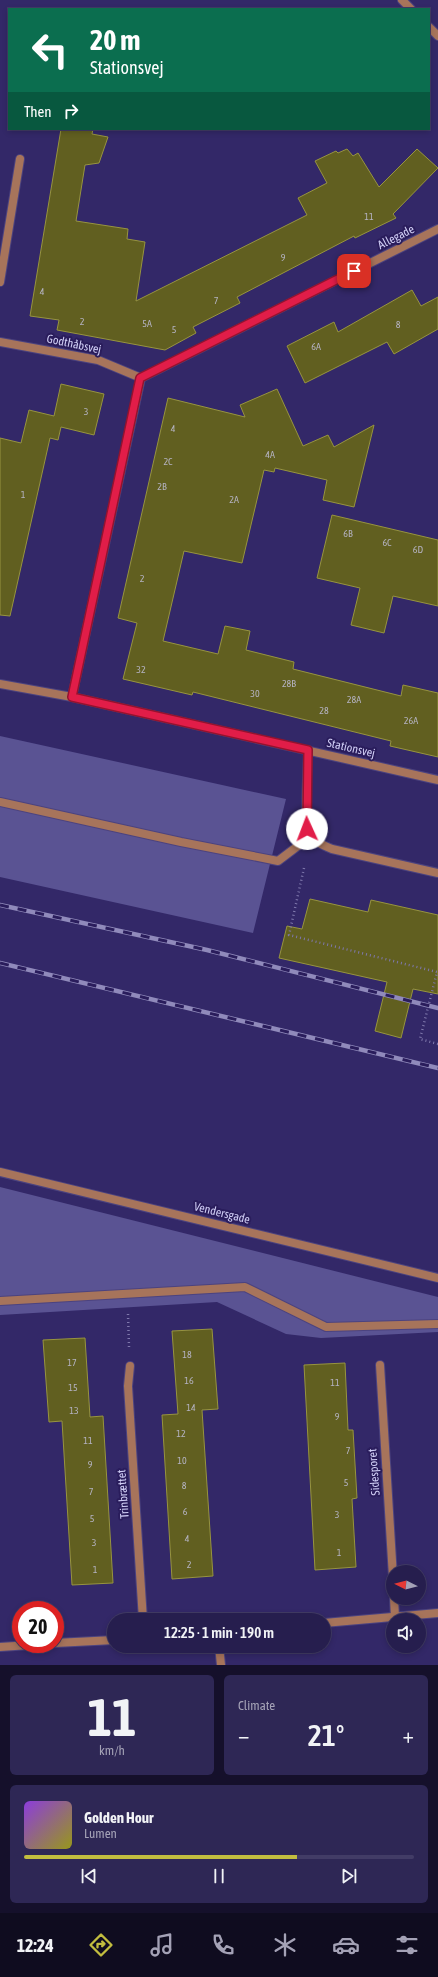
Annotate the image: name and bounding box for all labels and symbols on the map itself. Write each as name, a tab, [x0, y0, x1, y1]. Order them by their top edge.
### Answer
house number: 11	[364, 211, 374, 222]
street label: Allegade	[375, 222, 417, 252]
house number: 9	[281, 252, 286, 263]
pin	[337, 254, 371, 288]
house number: 4	[40, 286, 45, 297]
house number: 7	[214, 295, 219, 306]
house number: 2	[80, 316, 85, 327]
house number: 5A	[142, 318, 152, 329]
house number: 8	[396, 319, 401, 330]
house number: 5	[172, 324, 177, 335]
street label: Godthåbsvej	[45, 331, 103, 357]
house number: 6A	[311, 341, 321, 352]
house number: 3	[84, 406, 89, 417]
house number: 4	[171, 423, 176, 434]
house number: 4A	[265, 449, 275, 460]
house number: 2C	[163, 456, 173, 467]
house number: 2B	[157, 481, 167, 492]
house number: 1	[21, 489, 26, 500]
house number: 2A	[229, 494, 239, 505]
house number: 6B	[343, 528, 353, 539]
house number: 6C	[382, 537, 392, 548]
house number: 6D	[413, 544, 424, 555]
house number: 2	[140, 573, 145, 584]
house number: 32	[136, 664, 146, 675]
house number: 28B	[282, 678, 296, 689]
house number: 30	[250, 688, 260, 699]
house number: 28A	[347, 694, 361, 705]
house number: 28	[319, 705, 329, 716]
house number: 26A	[404, 715, 418, 726]
street label: Stationsvej	[326, 736, 376, 760]
position arrow	[286, 808, 328, 850]
street label: Vendersgade	[192, 1199, 252, 1227]
house number: 18	[182, 1349, 192, 1360]
house number: 17	[67, 1357, 77, 1368]
house number: 16	[184, 1375, 194, 1386]
house number: 11	[330, 1377, 340, 1388]
house number: 15	[68, 1382, 78, 1393]
house number: 14	[186, 1402, 196, 1413]
house number: 13	[69, 1405, 79, 1416]
house number: 9	[335, 1411, 340, 1422]
house number: 12	[176, 1428, 186, 1439]
house number: 11	[83, 1435, 93, 1446]
house number: 7	[346, 1445, 351, 1456]
street label: Sidesporet	[365, 1448, 383, 1496]
house number: 10	[177, 1455, 187, 1466]
house number: 9	[88, 1459, 93, 1470]
street label: Trinbrættet	[114, 1468, 132, 1519]
house number: 5	[344, 1477, 349, 1488]
house number: 8	[182, 1480, 187, 1491]
house number: 7	[89, 1486, 94, 1497]
house number: 6	[183, 1506, 188, 1517]
house number: 3	[335, 1509, 340, 1520]
house number: 5	[90, 1513, 95, 1524]
house number: 4	[185, 1533, 190, 1544]
house number: 3	[92, 1537, 97, 1548]
house number: 1	[337, 1547, 342, 1558]
house number: 2	[187, 1559, 192, 1570]
house number: 1	[93, 1564, 98, 1575]
north arrow	[386, 1565, 426, 1605]
speed limit sign: 20	[12, 1601, 64, 1653]

